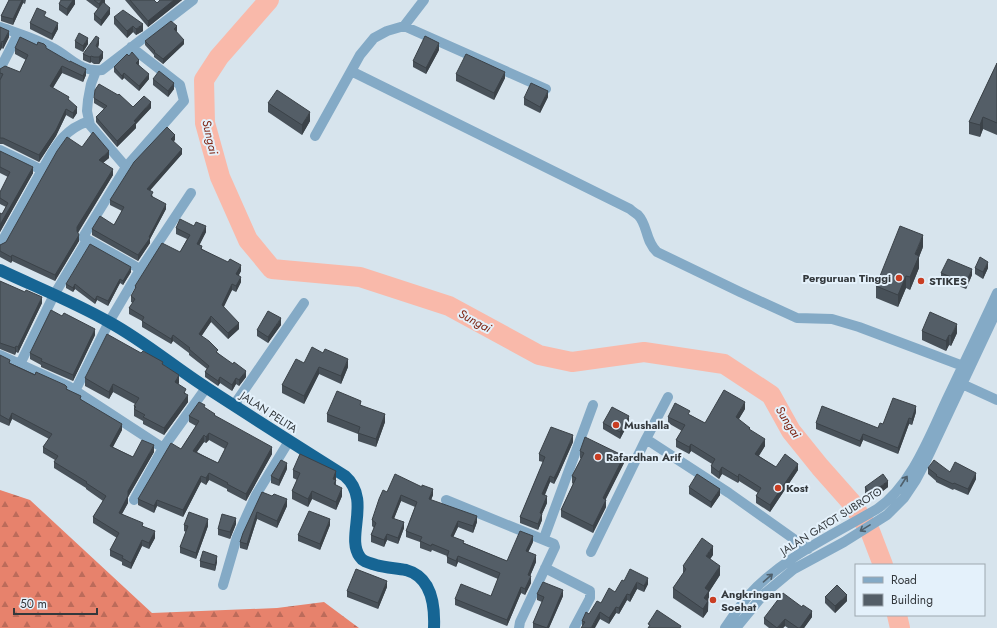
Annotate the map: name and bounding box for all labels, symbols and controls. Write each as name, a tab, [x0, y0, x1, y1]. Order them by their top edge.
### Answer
water label: Sungai	[197, 118, 223, 157]
place label: Perguruan Tinggi	[802, 270, 891, 286]
marker: Perguruan Tinggi	[894, 273, 904, 283]
place label: STIKES	[929, 273, 967, 289]
marker: STIKES	[916, 276, 926, 286]
water label: Sungai	[455, 305, 495, 338]
street label: JALAN PELITA	[236, 386, 301, 437]
water label: Sungai	[771, 402, 806, 442]
place label: Mushalla	[624, 417, 669, 433]
marker: Mushalla	[611, 420, 621, 430]
place label: Rafardhan Arif	[606, 449, 683, 465]
marker: Rafardhan Arif	[593, 452, 603, 462]
one-way arrow	[900, 476, 909, 487]
place label: Kost	[786, 480, 809, 496]
marker: Kost	[773, 483, 783, 493]
street label: JALAN GATOT SUBROTO	[775, 483, 885, 560]
one-way arrow	[860, 524, 871, 532]
legend	[855, 564, 985, 616]
text: Road	[891, 571, 917, 589]
one-way arrow	[763, 573, 773, 582]
place label: Angkringan Soehat	[720, 586, 781, 615]
scale bar	[14, 590, 97, 616]
text: Building	[891, 591, 933, 609]
text: 50 m	[20, 595, 47, 613]
marker: Angkringan Soehat	[708, 595, 718, 605]

